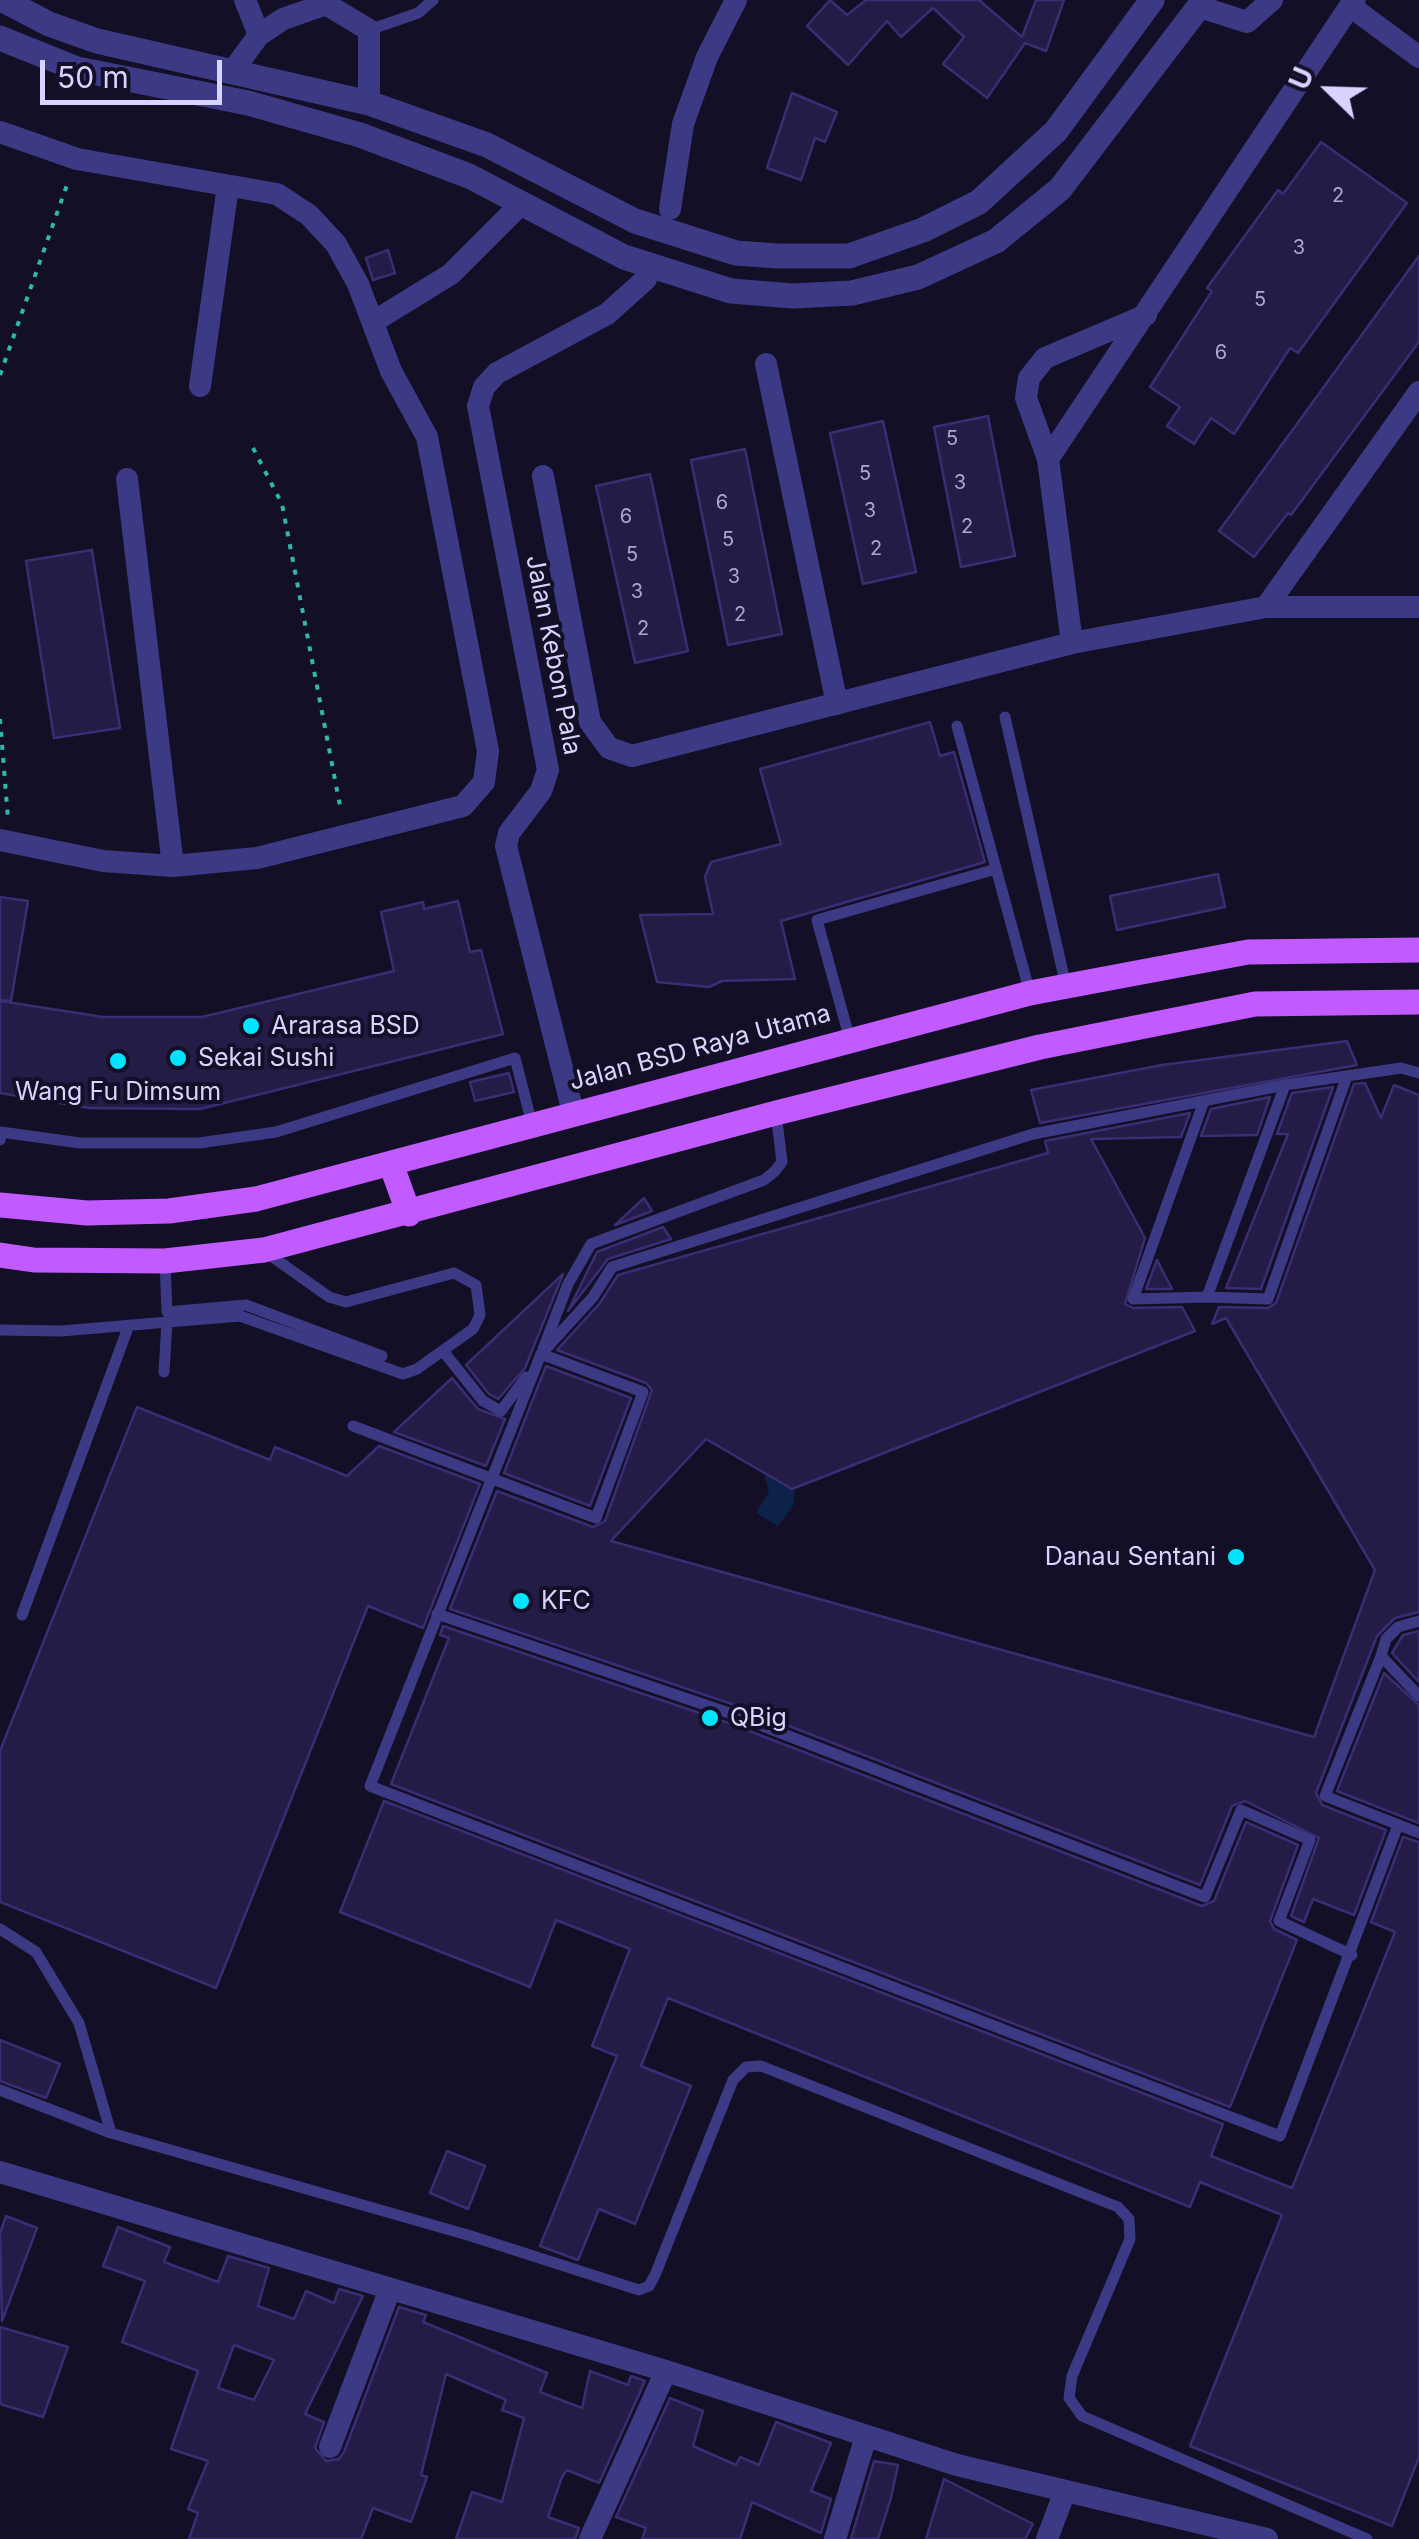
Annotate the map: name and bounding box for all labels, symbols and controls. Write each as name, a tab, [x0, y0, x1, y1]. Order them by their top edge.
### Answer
scale bar	[45, 40, 228, 102]
north arrow	[1279, 40, 1379, 140]
text: 50 m	[57, 59, 129, 95]
text: U	[1282, 62, 1321, 94]
house number: 2	[1332, 184, 1344, 208]
house number: 3	[1293, 236, 1305, 260]
house number: 5	[1254, 288, 1266, 312]
house number: 6	[1215, 341, 1227, 365]
house number: 5	[946, 427, 958, 451]
house number: 5	[859, 462, 871, 486]
house number: 3	[954, 471, 966, 495]
house number: 6	[716, 491, 728, 515]
house number: 3	[864, 499, 876, 523]
house number: 6	[620, 505, 632, 529]
house number: 2	[961, 515, 973, 539]
house number: 5	[722, 528, 734, 552]
house number: 2	[870, 537, 882, 561]
house number: 5	[626, 543, 638, 567]
street label: Jalan Kebon Pala	[519, 553, 587, 757]
house number: 3	[728, 565, 740, 589]
house number: 3	[631, 580, 643, 604]
house number: 2	[734, 603, 746, 627]
house number: 2	[637, 617, 649, 641]
street label: Jalan BSD Raya Utama	[566, 999, 834, 1097]
place label: Ararasa BSD	[271, 1011, 420, 1041]
marker: Ararasa BSD	[240, 1015, 262, 1037]
place label: Sekai Sushi	[198, 1043, 334, 1073]
marker: Sekai Sushi	[167, 1047, 189, 1069]
marker: Wang Fu Dimsum	[107, 1050, 129, 1072]
place label: Wang Fu Dimsum	[15, 1077, 221, 1107]
place label: Danau Sentani	[1045, 1542, 1216, 1572]
marker: Danau Sentani	[1225, 1546, 1247, 1568]
place label: KFC	[541, 1586, 591, 1616]
marker: KFC	[510, 1590, 532, 1612]
place label: QBig	[730, 1703, 787, 1733]
marker: QBig	[699, 1707, 721, 1729]

